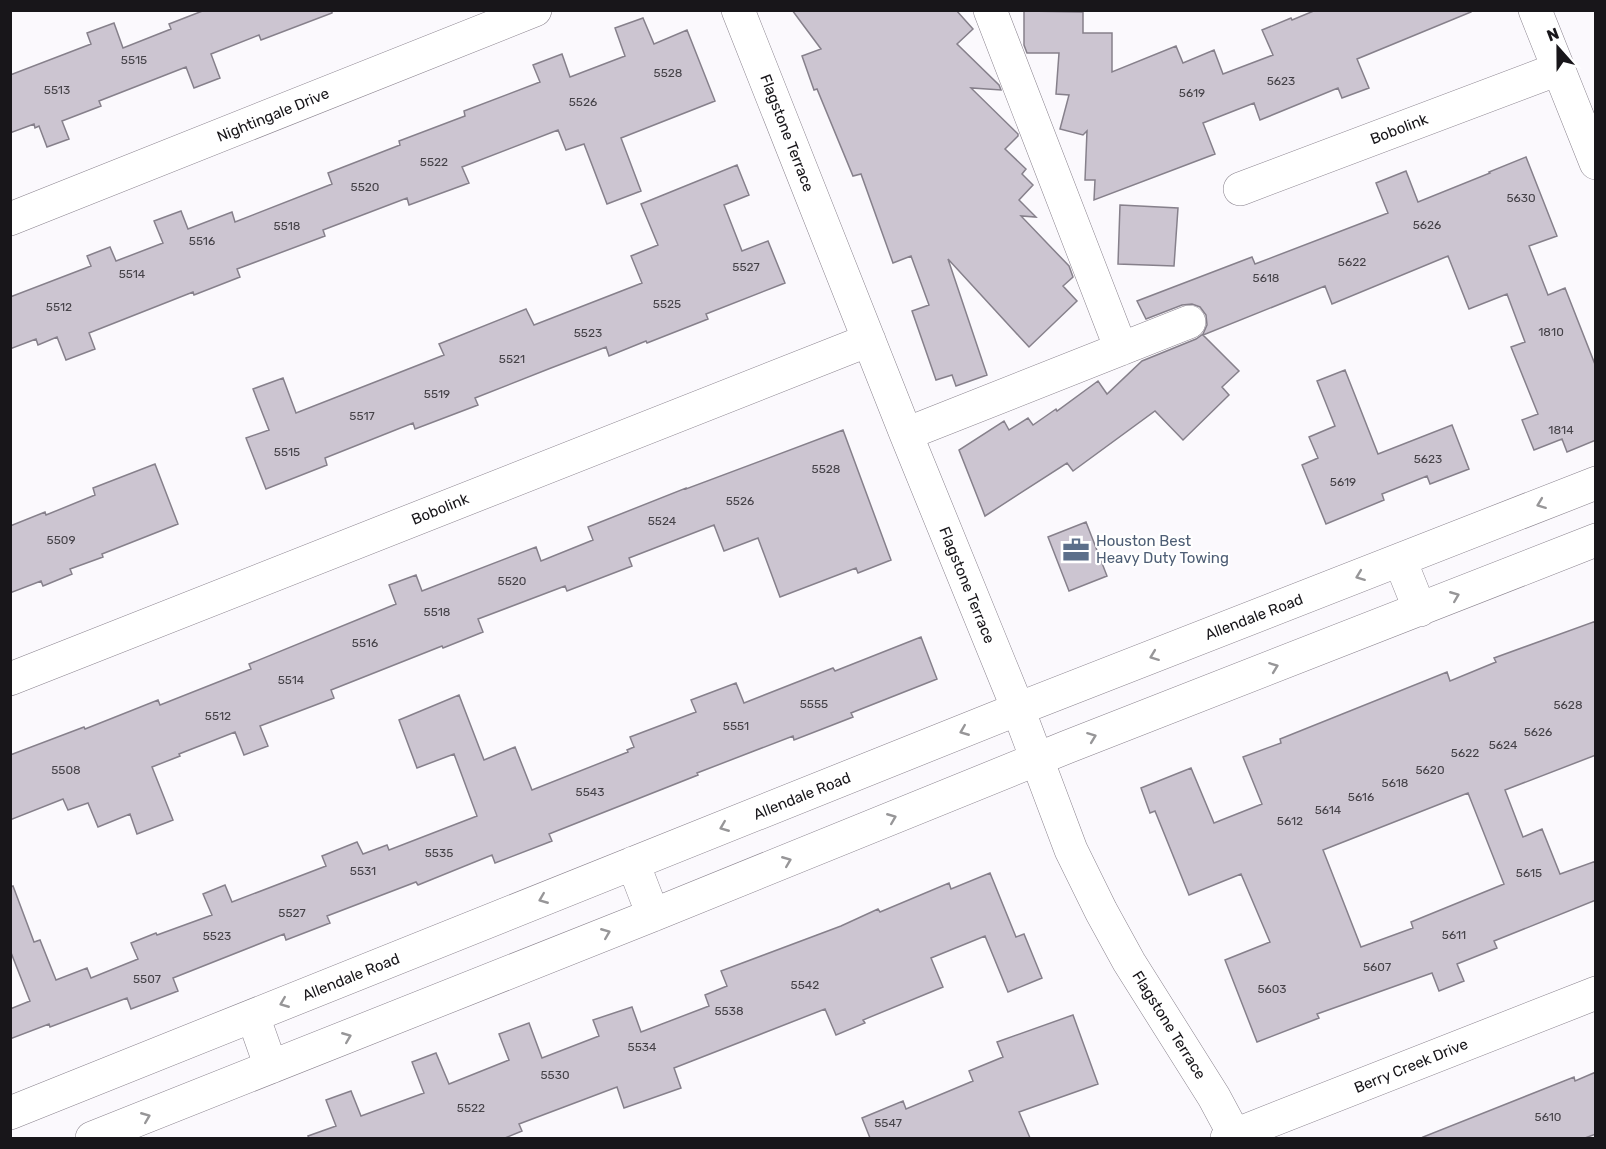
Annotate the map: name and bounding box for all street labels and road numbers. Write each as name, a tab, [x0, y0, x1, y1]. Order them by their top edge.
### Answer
street label: Flagstone Terrace	[756, 72, 818, 194]
street label: Nightingale Drive	[214, 84, 332, 146]
street label: Bobolink	[1368, 110, 1431, 148]
street label: Bobolink	[409, 489, 472, 529]
street label: Flagstone Terrace	[935, 524, 999, 646]
street label: Allendale Road	[1203, 590, 1305, 644]
street label: Allendale Road	[751, 768, 853, 824]
street label: Allendale Road	[300, 949, 402, 1005]
street label: Flagstone Terrace	[1128, 967, 1210, 1083]
street label: Berry Creek Drive	[1351, 1035, 1471, 1097]

